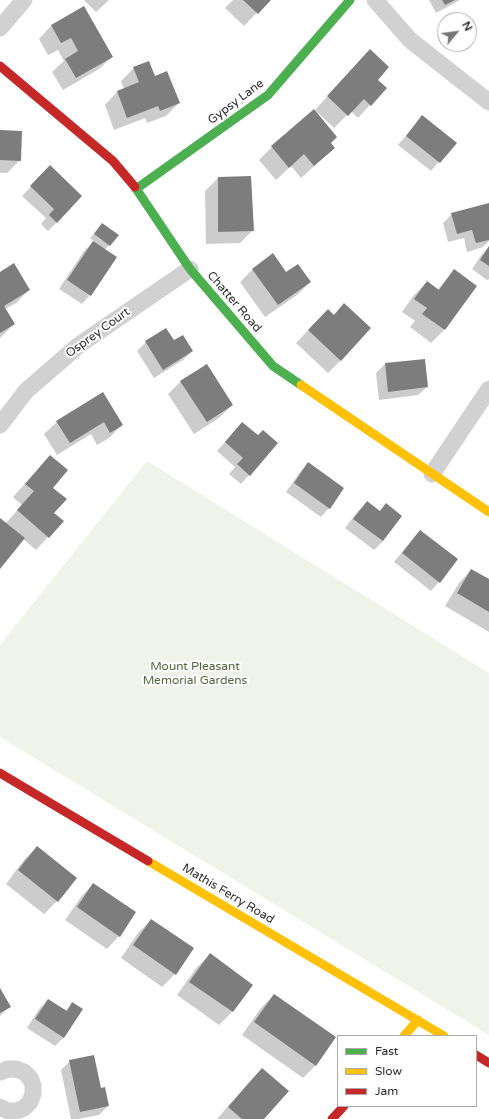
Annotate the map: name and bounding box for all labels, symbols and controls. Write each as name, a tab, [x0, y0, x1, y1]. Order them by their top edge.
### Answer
north arrow	[437, 12, 477, 52]
text: N	[459, 19, 475, 33]
street label: Gypsy Lane	[205, 76, 267, 128]
street label: Chatter Road	[204, 269, 264, 335]
street label: Osprey Court	[63, 305, 133, 361]
park label: Mount Pleasant Memorial Gardens	[143, 660, 247, 688]
street label: Mathis Ferry Road	[180, 861, 276, 927]
legend	[337, 1035, 477, 1107]
text: Fast	[375, 1044, 398, 1058]
text: Slow	[375, 1064, 402, 1078]
text: Jam	[375, 1084, 398, 1098]

